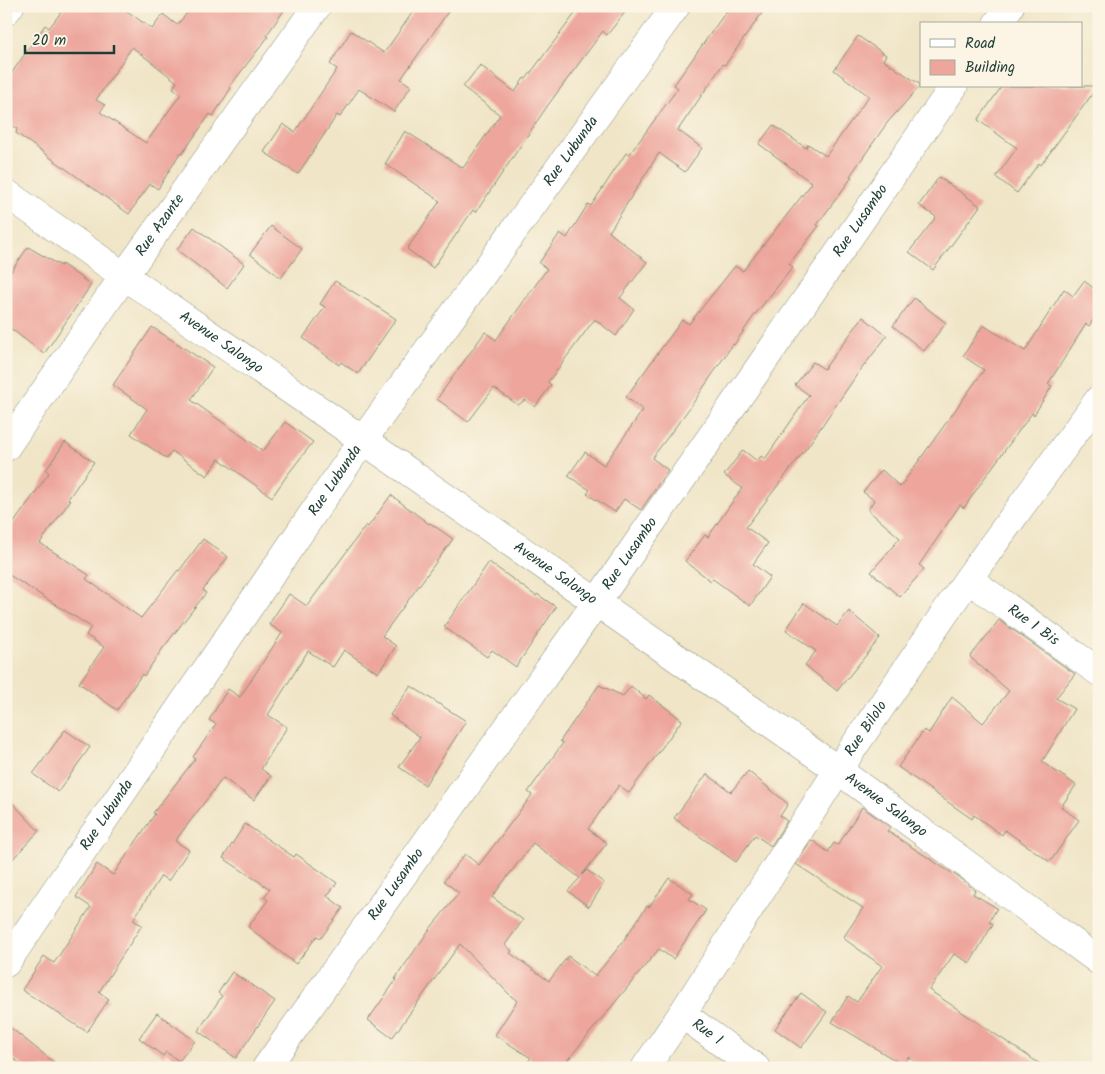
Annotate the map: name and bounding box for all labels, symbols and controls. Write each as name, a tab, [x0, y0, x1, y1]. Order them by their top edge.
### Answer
scale bar	[25, 22, 114, 54]
legend	[920, 22, 1082, 88]
text: 20 m	[32, 29, 66, 53]
text: Road	[965, 32, 996, 56]
text: Building	[965, 56, 1015, 80]
street label: Rue Lubunda	[537, 111, 605, 192]
street label: Rue Lusambo	[827, 179, 895, 262]
street label: Rue Azante	[129, 189, 191, 262]
street label: Avenue Salongo	[174, 305, 268, 380]
street label: Rue Lubunda	[302, 440, 368, 521]
street label: Rue Lusambo	[596, 512, 664, 595]
street label: Avenue Salongo	[508, 536, 602, 611]
street label: Rue 1 Bis	[1002, 598, 1065, 653]
street label: Rue Bilolo	[838, 696, 894, 761]
street label: Avenue Salongo	[840, 767, 933, 844]
street label: Rue Lubunda	[74, 775, 140, 856]
street label: Rue Lusambo	[362, 843, 431, 926]
street label: Rue 1	[686, 1013, 728, 1052]

